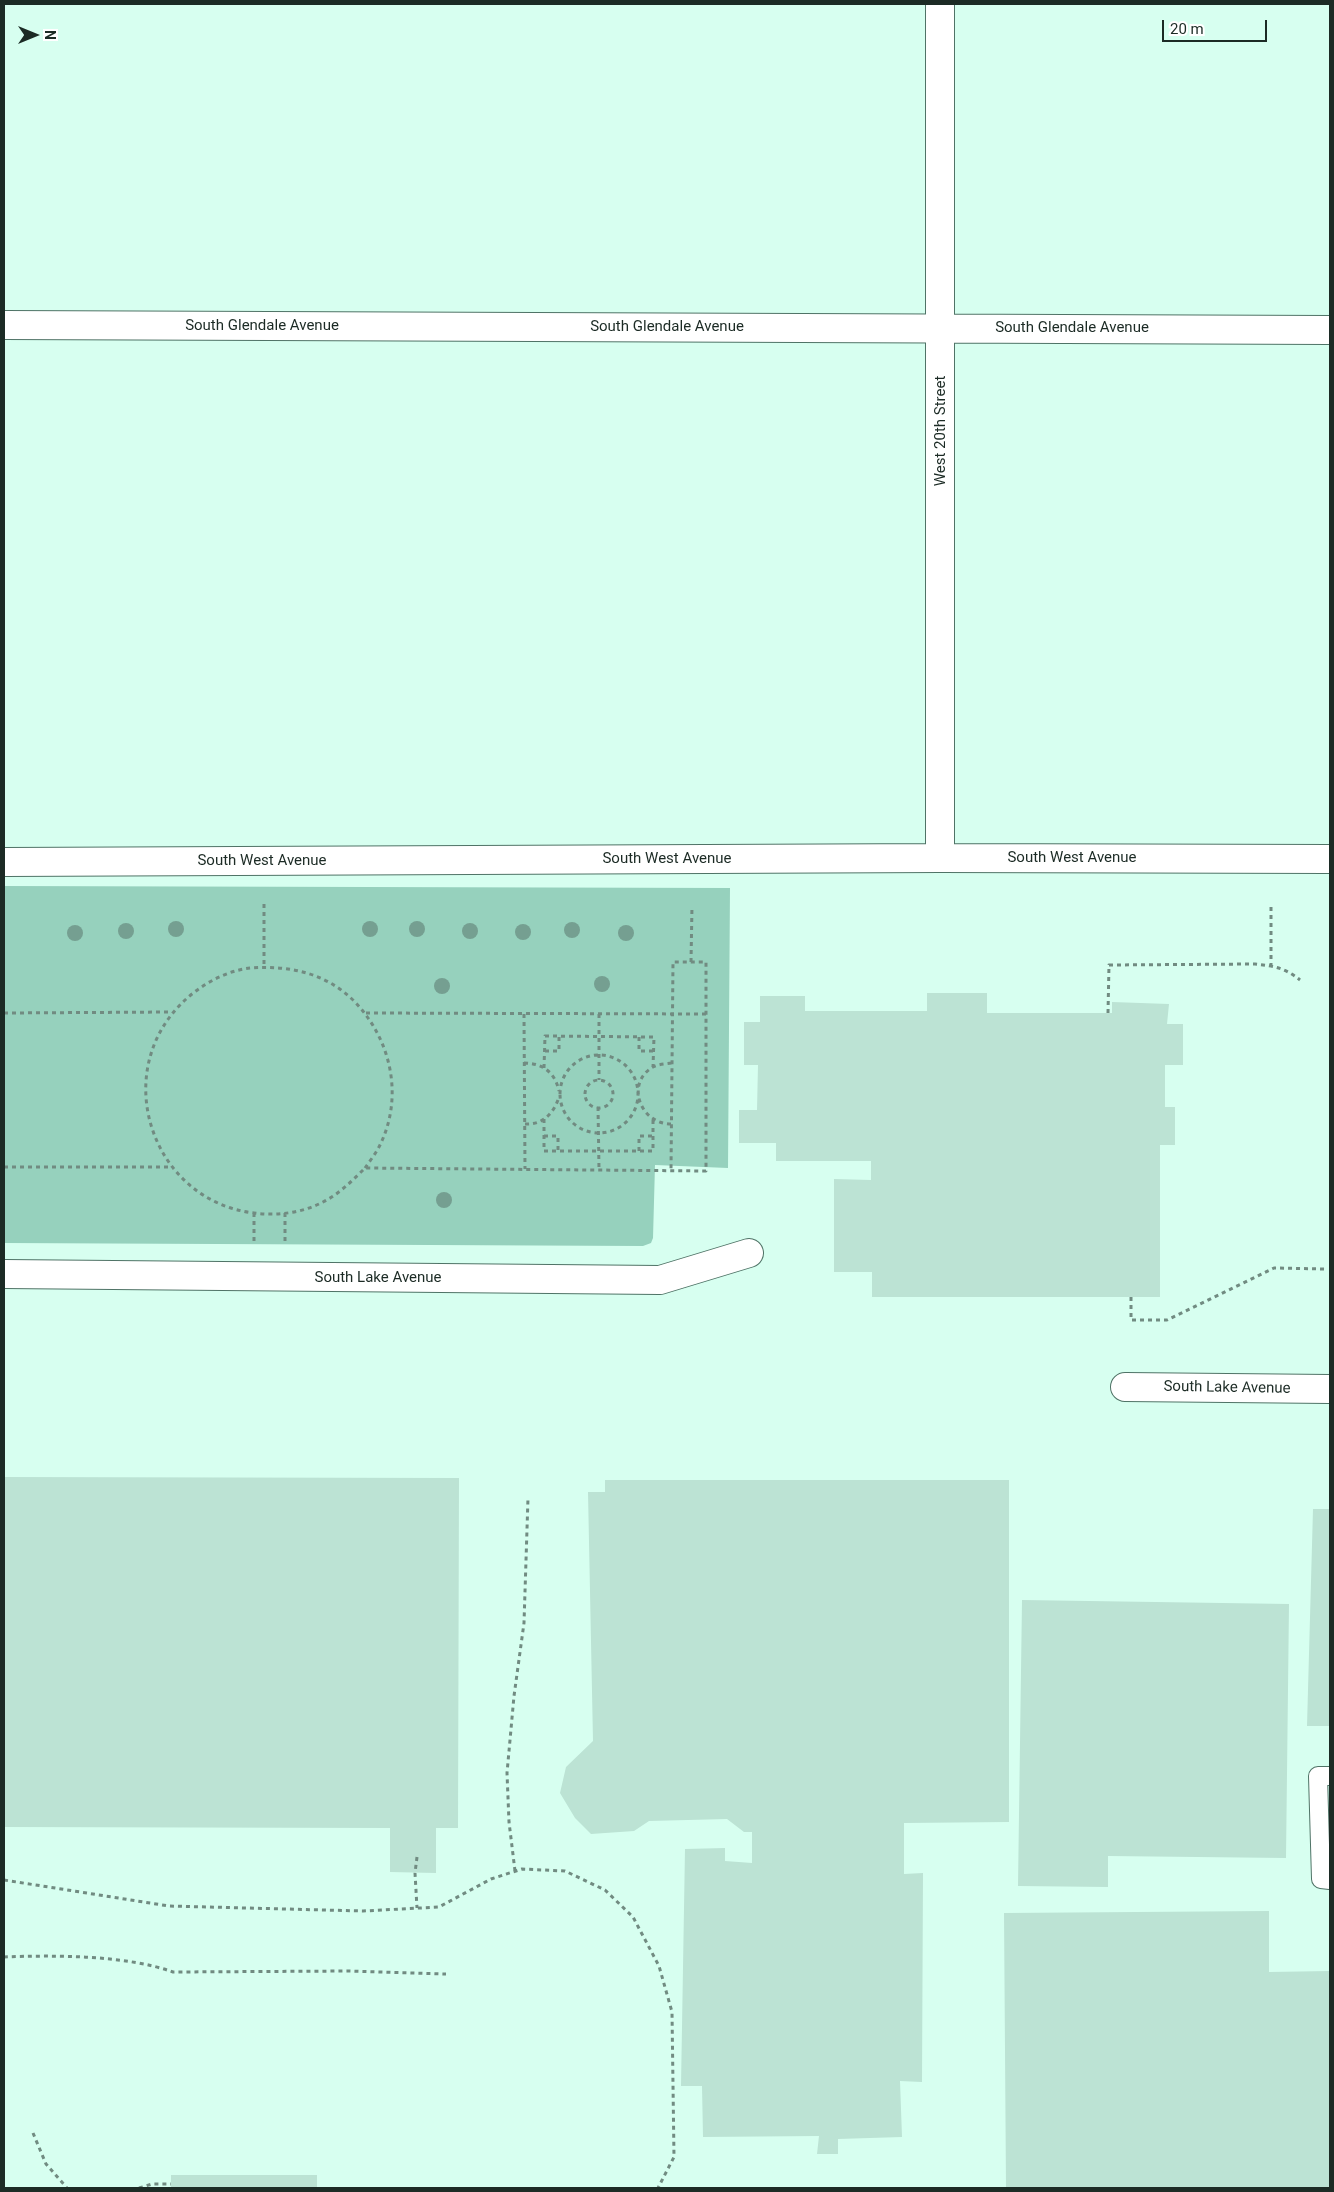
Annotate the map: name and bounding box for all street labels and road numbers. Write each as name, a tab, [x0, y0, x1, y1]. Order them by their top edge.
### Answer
street label: South Glendale Avenue	[185, 317, 339, 335]
street label: South Glendale Avenue	[590, 318, 744, 336]
street label: South Glendale Avenue	[995, 319, 1149, 337]
street label: West 20th Street	[932, 376, 950, 486]
street label: South West Avenue	[1007, 849, 1137, 867]
street label: South West Avenue	[602, 850, 732, 868]
street label: South West Avenue	[197, 852, 327, 870]
street label: South Lake Avenue	[314, 1269, 442, 1287]
street label: South Lake Avenue	[1163, 1378, 1291, 1398]

